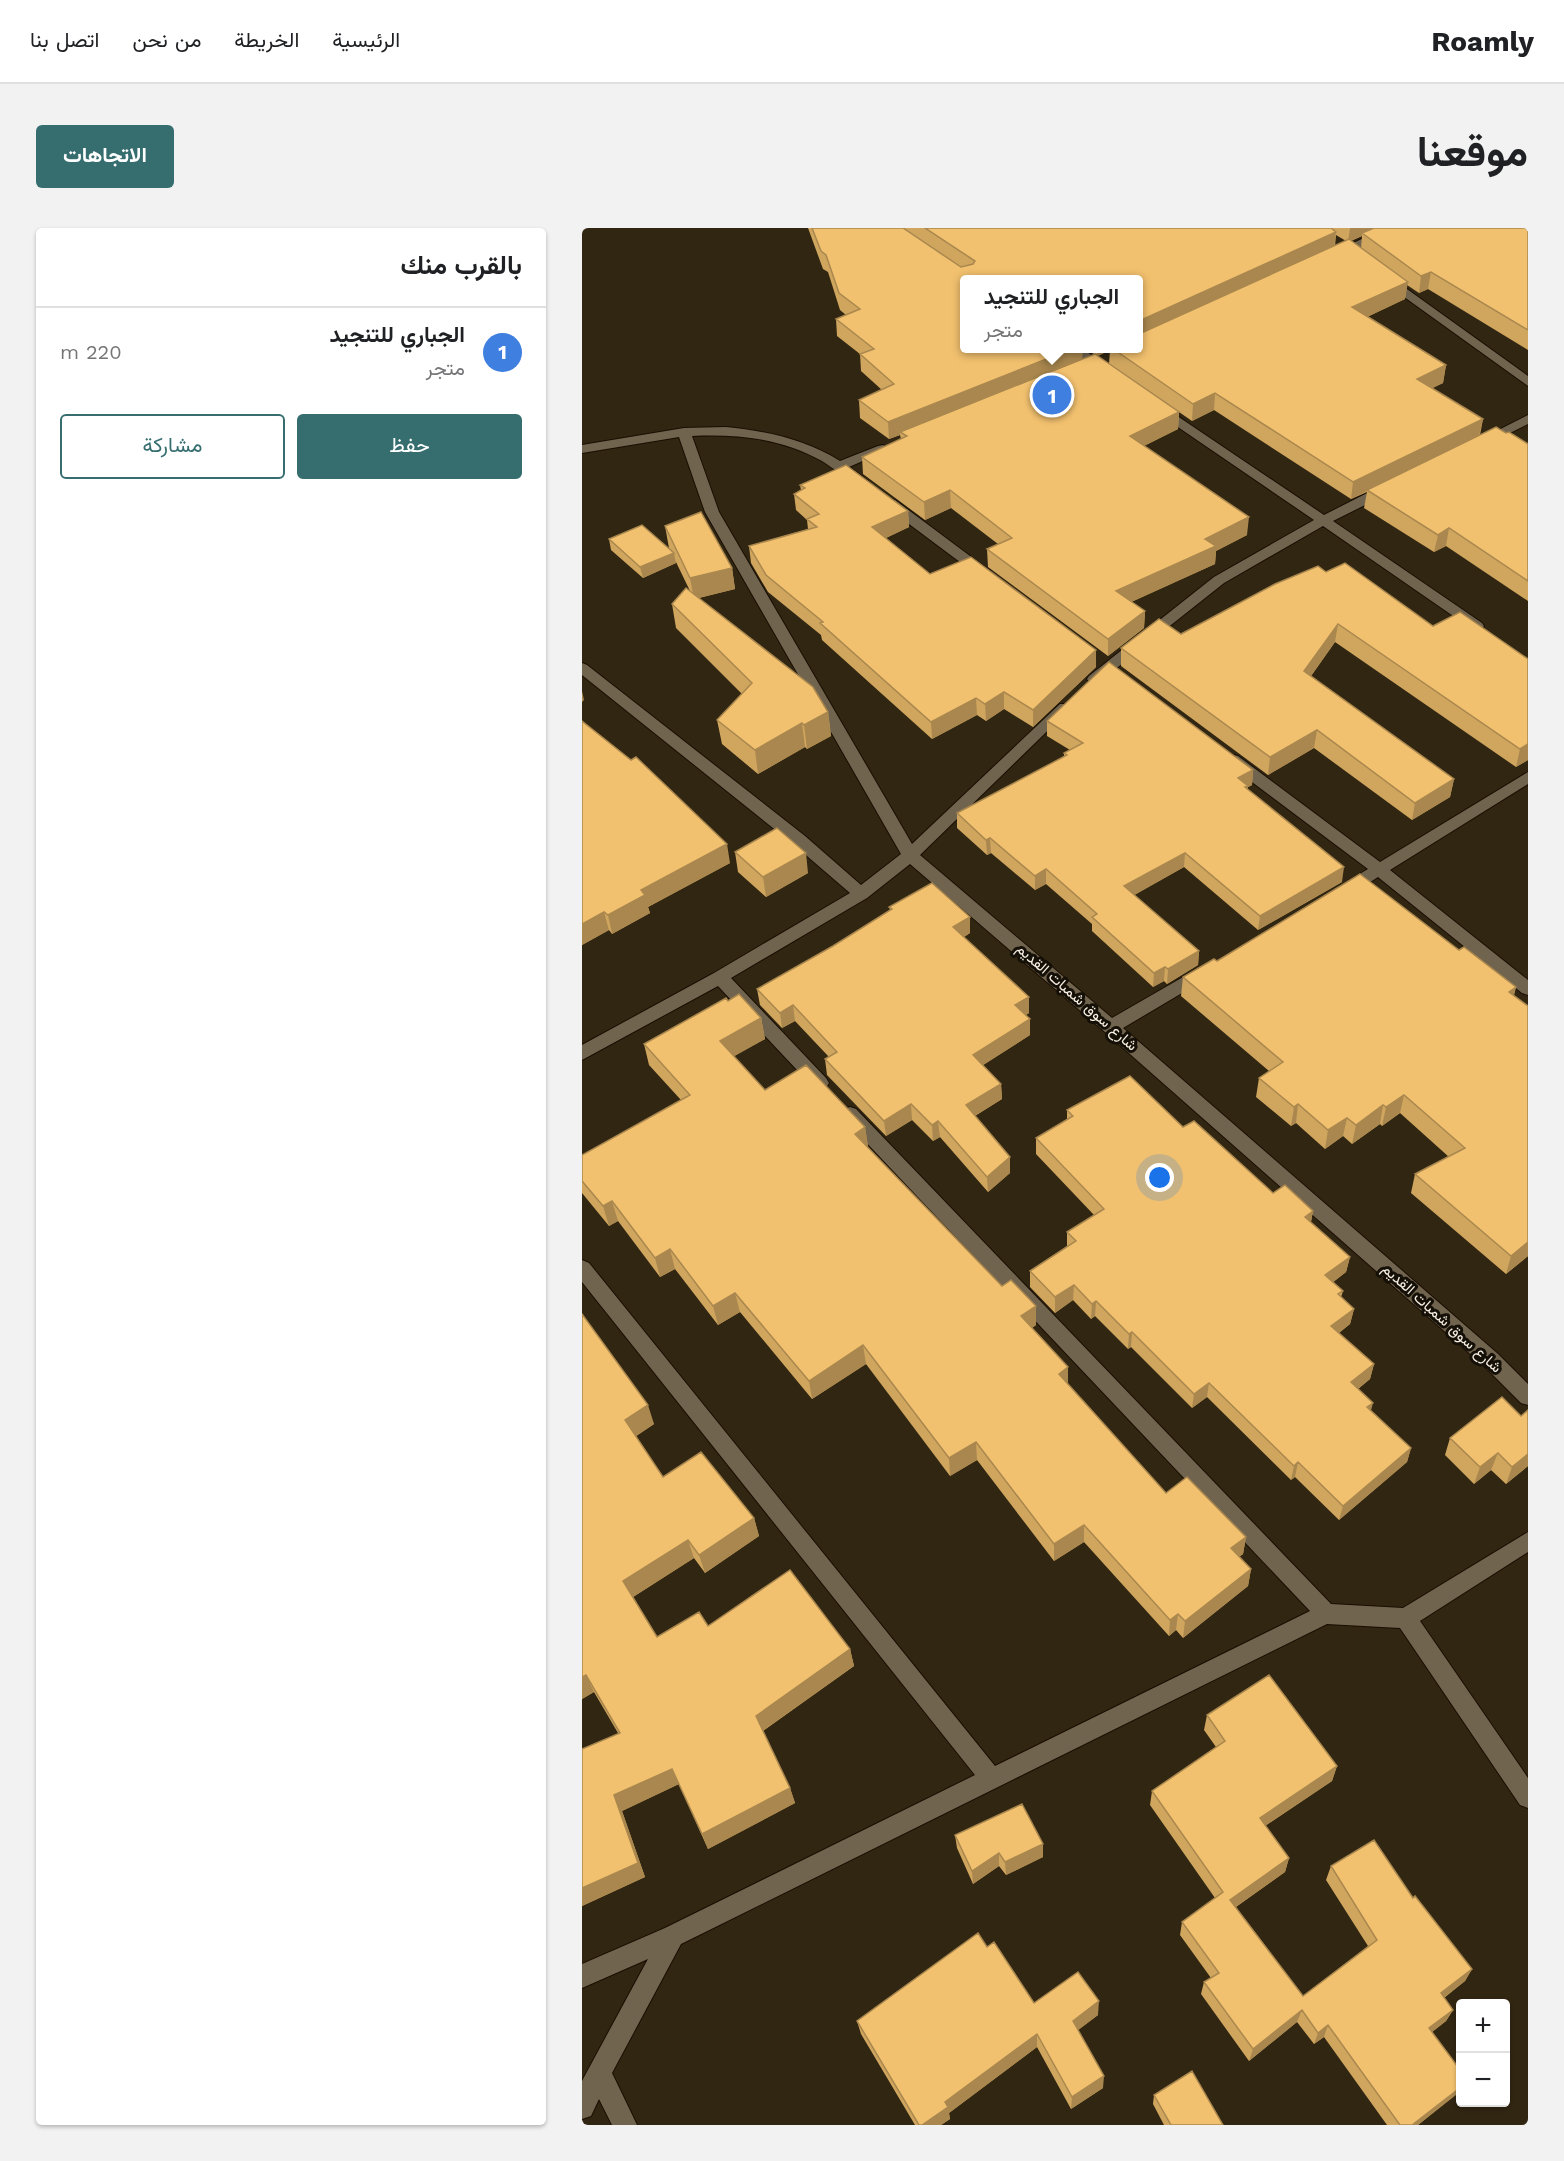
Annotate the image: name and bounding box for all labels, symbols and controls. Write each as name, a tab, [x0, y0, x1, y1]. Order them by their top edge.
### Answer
text: Roamly	[1431, 25, 1534, 58]
text: اتصل بنا	[30, 27, 99, 52]
text: من نحن	[132, 27, 201, 52]
text: الخريطة	[234, 27, 299, 52]
text: الرئيسية	[332, 27, 400, 52]
button: الاتجاهات	[36, 125, 174, 188]
text: موقعنا	[1417, 127, 1528, 176]
text: بالقرب منك	[400, 250, 522, 280]
popup	[960, 275, 1143, 353]
text: الجباري للتنجيد	[984, 284, 1119, 309]
text: متجر	[984, 318, 1023, 342]
text: الجباري للتنجيد	[330, 322, 465, 347]
text: 220 m	[60, 340, 122, 364]
text: 1	[498, 340, 507, 364]
text: متجر	[426, 356, 465, 380]
pin: 1	[1032, 372, 1072, 418]
button: مشاركة	[60, 414, 285, 479]
button: حفظ	[297, 414, 522, 479]
street label: شارع سوق شمبات القديم	[1011, 940, 1141, 1056]
your location	[1145, 1163, 1174, 1192]
street label: شارع سوق شمبات القديم	[1377, 1260, 1506, 1378]
map controls	[1456, 1999, 1510, 2107]
button: +	[1456, 1999, 1510, 2053]
button: −	[1456, 2053, 1510, 2107]

